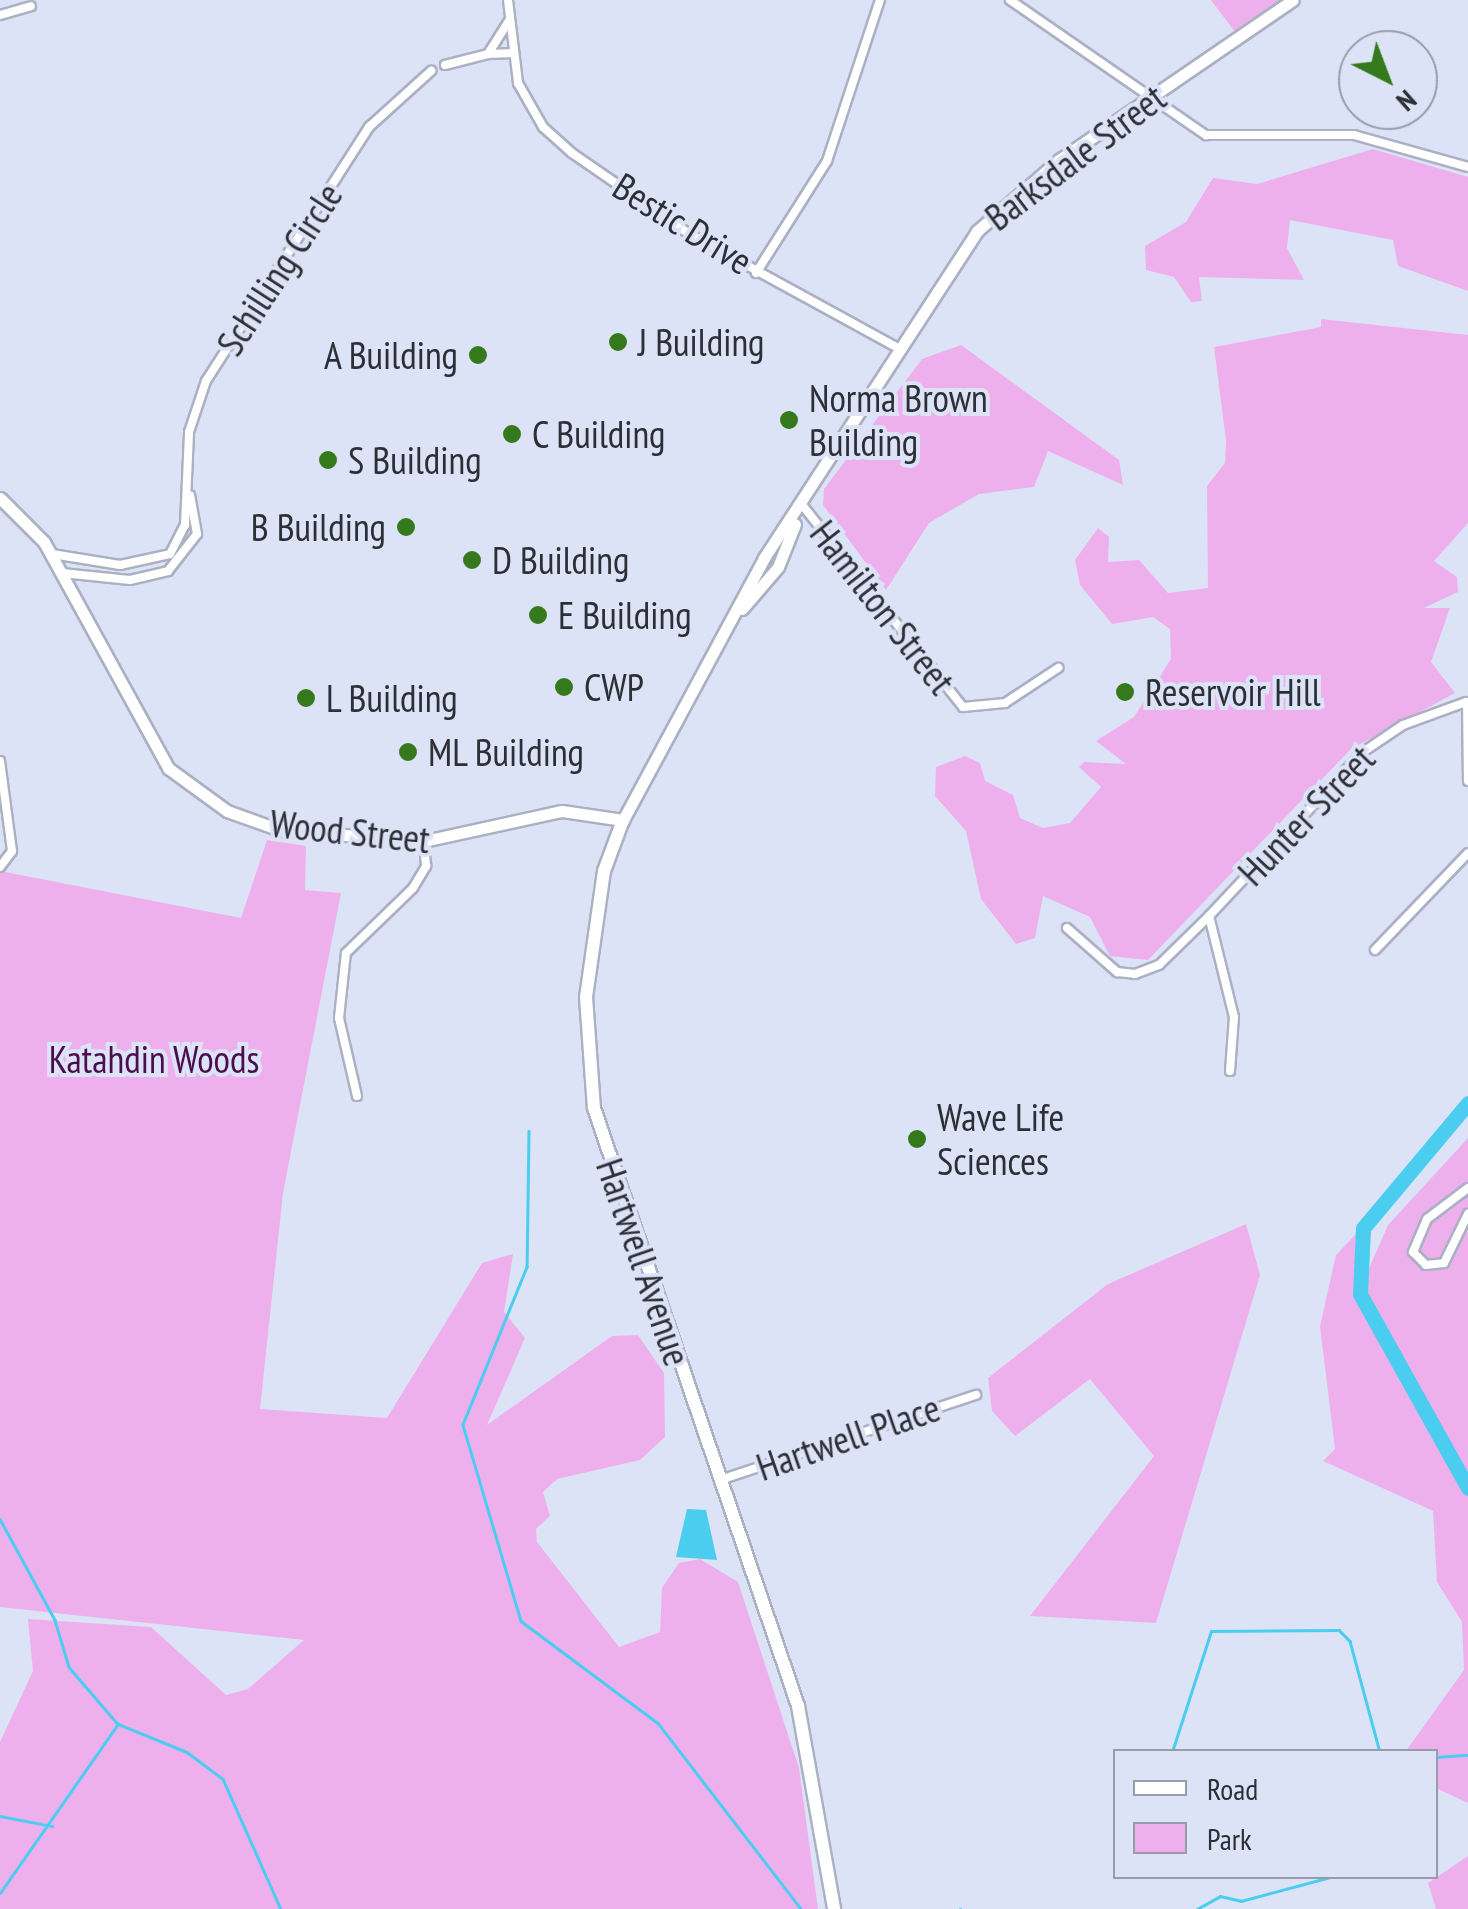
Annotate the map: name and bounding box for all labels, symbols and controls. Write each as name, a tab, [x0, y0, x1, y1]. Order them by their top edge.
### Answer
north arrow	[1338, 30, 1438, 130]
street label: Barksdale Street	[976, 74, 1174, 240]
text: N	[1389, 82, 1425, 120]
street label: Bestic Drive	[605, 162, 761, 284]
street label: Schilling Circle	[207, 174, 351, 364]
place label: J Building	[638, 319, 765, 365]
marker: J Building	[607, 331, 629, 353]
place label: A Building	[323, 332, 458, 378]
marker: A Building	[467, 344, 489, 366]
place label: Norma Brown Building	[809, 375, 988, 464]
marker: Norma Brown Building	[778, 409, 800, 431]
place label: C Building	[532, 411, 667, 457]
marker: C Building	[501, 423, 523, 445]
place label: S Building	[348, 437, 482, 483]
marker: S Building	[317, 449, 339, 471]
place label: B Building	[251, 504, 386, 550]
street label: Hamilton Street	[801, 511, 965, 703]
marker: B Building	[395, 516, 417, 538]
place label: D Building	[492, 537, 629, 583]
marker: D Building	[461, 549, 483, 571]
place label: E Building	[558, 592, 692, 638]
marker: E Building	[527, 604, 549, 626]
place label: CWP	[584, 664, 644, 710]
place label: Reservoir Hill	[1145, 669, 1321, 715]
place label: L Building	[326, 675, 459, 721]
marker: CWP	[553, 676, 575, 698]
marker: Reservoir Hill	[1114, 681, 1136, 703]
marker: L Building	[295, 687, 317, 709]
place label: ML Building	[428, 729, 585, 775]
street label: Hunter Street	[1228, 736, 1384, 894]
marker: ML Building	[397, 741, 419, 763]
street label: Wood Street	[268, 800, 432, 862]
park label: Katahdin Woods	[48, 1036, 260, 1082]
place label: Wave Life Sciences	[937, 1094, 1064, 1184]
marker: Wave Life Sciences	[906, 1128, 928, 1150]
street label: Hartwell Avenue	[587, 1152, 701, 1372]
street label: Hartwell Place	[750, 1384, 946, 1490]
legend	[1113, 1749, 1438, 1879]
text: Road	[1207, 1769, 1258, 1808]
text: Park	[1207, 1819, 1252, 1858]

